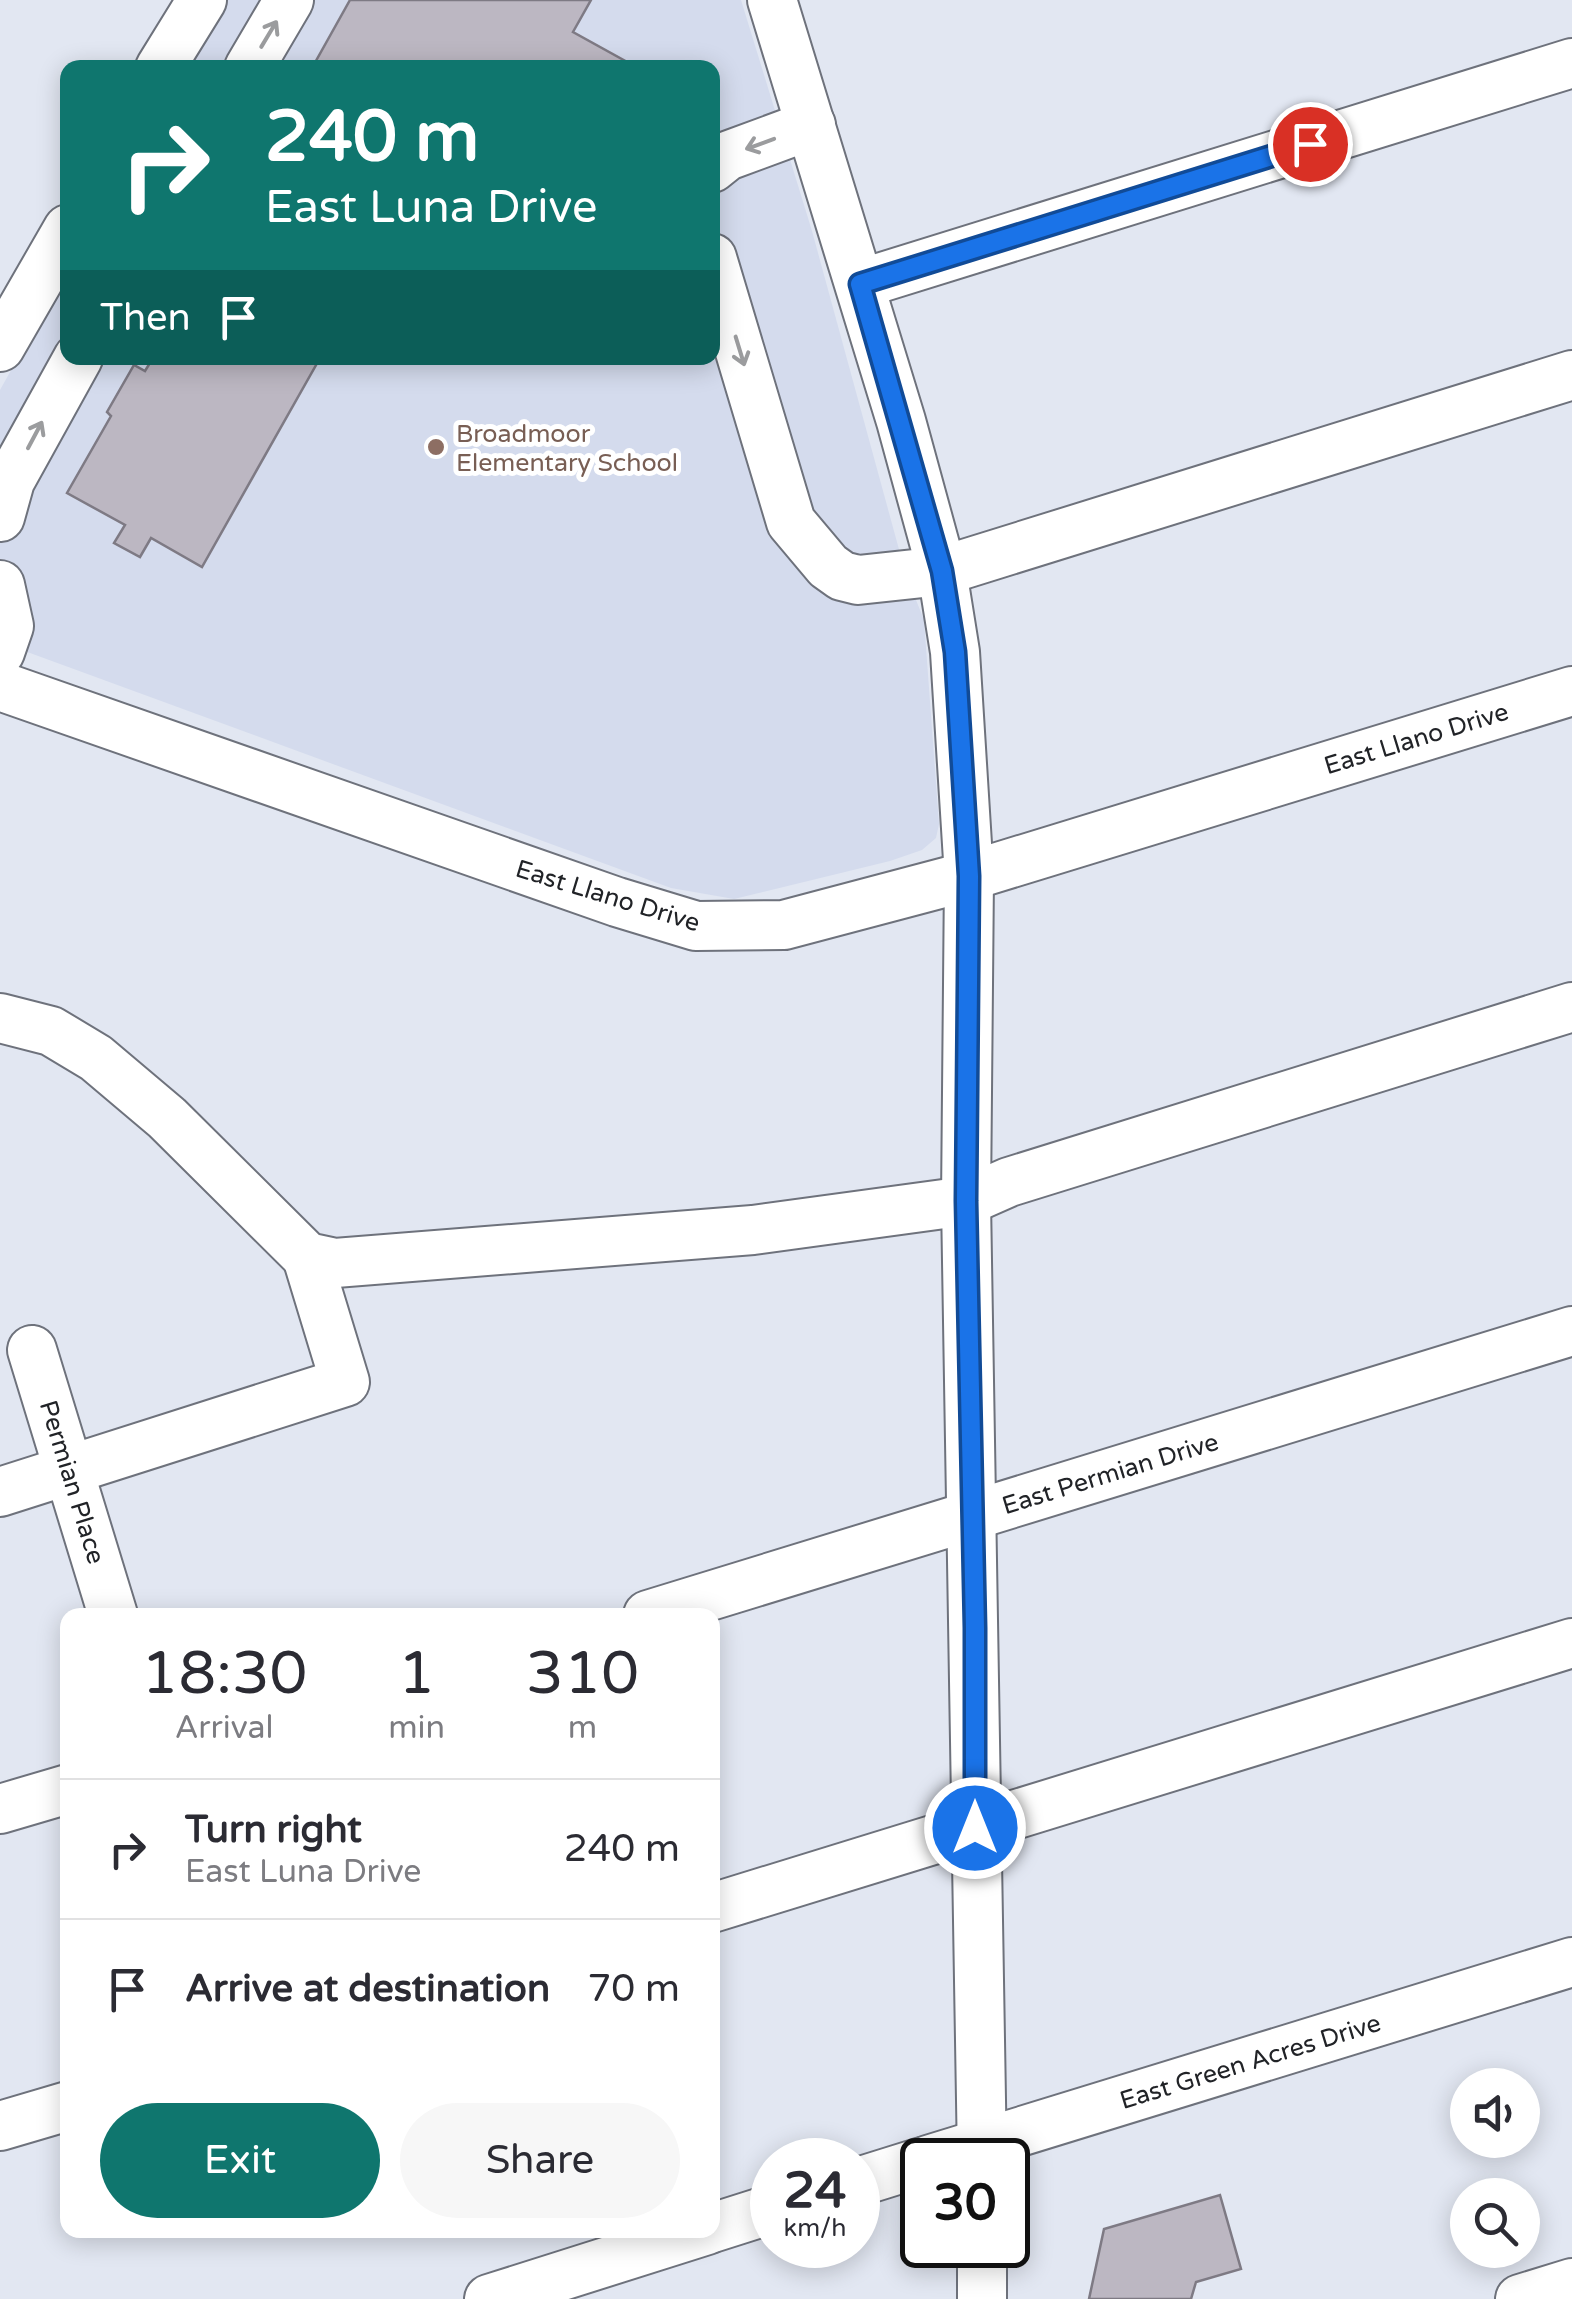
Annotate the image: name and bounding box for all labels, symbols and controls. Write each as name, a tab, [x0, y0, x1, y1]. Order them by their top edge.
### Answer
one-way arrow	[259, 20, 279, 49]
text: 240 m	[265, 96, 479, 180]
icon: right	[100, 100, 230, 230]
pin	[1268, 102, 1353, 187]
icon: arrive	[1283, 117, 1338, 172]
one-way arrow	[746, 136, 777, 154]
text: East Luna Drive	[265, 181, 598, 235]
icon: arrive	[211, 290, 266, 345]
text: Then	[100, 295, 191, 341]
one-way arrow	[732, 335, 750, 366]
place label: Broadmoor Elementary School	[456, 419, 678, 478]
one-way arrow	[26, 421, 45, 451]
marker: Broadmoor Elementary School	[425, 436, 447, 458]
street label: East Llano Drive	[1321, 697, 1512, 781]
street label: East Llano Drive	[512, 854, 703, 938]
street label: Permian Place	[33, 1397, 111, 1568]
street label: East Permian Drive	[999, 1427, 1222, 1521]
text: 18:30	[141, 1638, 307, 1710]
text: 1	[398, 1638, 435, 1710]
text: 310	[526, 1638, 639, 1710]
text: Arrival	[175, 1709, 274, 1747]
text: min	[388, 1709, 445, 1747]
text: m	[568, 1709, 597, 1747]
position arrow	[923, 1776, 1027, 1880]
text: Turn right	[185, 1807, 362, 1853]
icon: right	[100, 1822, 155, 1877]
text: 240 m	[564, 1826, 680, 1872]
text: East Luna Drive	[185, 1853, 421, 1891]
icon: arrive	[100, 1962, 155, 2017]
text: Arrive at destination	[185, 1966, 550, 2012]
text: 70 m	[588, 1966, 680, 2012]
street label: East Green Acres Drive	[1116, 2008, 1384, 2116]
map controls	[1450, 2068, 1540, 2268]
button: sound	[1450, 2068, 1540, 2158]
button: Exit	[100, 2103, 380, 2218]
button: Share	[400, 2103, 680, 2218]
speed limit sign: 30	[900, 2138, 1030, 2268]
text: 24	[784, 2161, 846, 2221]
button: search	[1450, 2178, 1540, 2268]
text: km/h	[784, 2213, 846, 2243]

